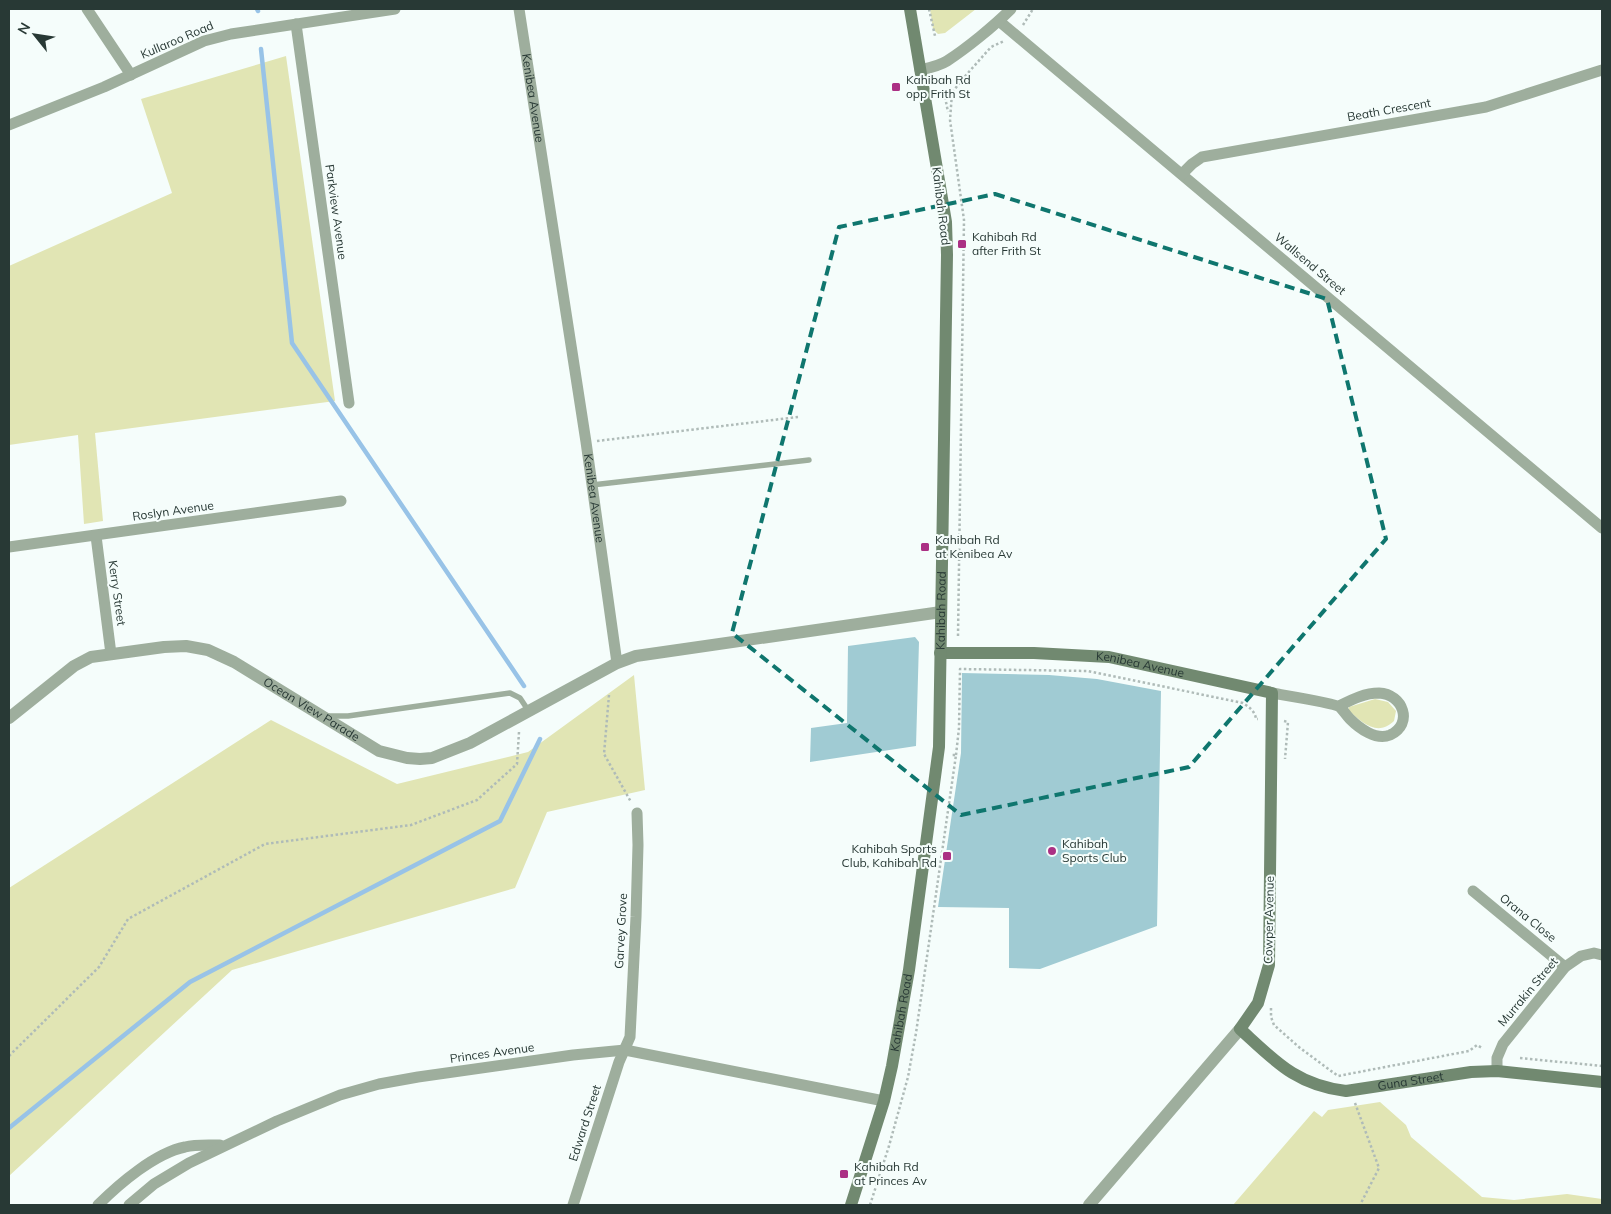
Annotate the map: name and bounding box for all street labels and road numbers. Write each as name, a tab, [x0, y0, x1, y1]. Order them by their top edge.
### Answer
street label: Kullaroo Road	[138, 17, 216, 62]
street label: Kenibea Avenue	[519, 52, 548, 143]
street label: Beath Crescent	[1346, 95, 1432, 124]
street label: Parkview Avenue	[322, 163, 351, 261]
street label: Kahibah Road	[929, 166, 954, 246]
street label: Wallsend Street	[1272, 229, 1349, 298]
street label: Kenibea Avenue	[581, 453, 608, 544]
street label: Roslyn Avenue	[131, 497, 215, 524]
street label: Kerry Street	[105, 559, 129, 627]
street label: Kahibah Road	[933, 571, 949, 650]
street label: Kenibea Avenue	[1096, 648, 1186, 680]
street label: Ocean View Parade	[261, 674, 363, 744]
street label: Cowper Avenue	[1260, 876, 1277, 964]
street label: Orana Close	[1497, 890, 1560, 945]
street label: Garvey Grove	[611, 893, 630, 969]
street label: Murrakin Street	[1494, 954, 1561, 1029]
street label: Kahibah Road	[887, 973, 915, 1053]
street label: Princes Avenue	[449, 1039, 535, 1066]
street label: Guna Street	[1377, 1068, 1444, 1093]
street label: Edward Street	[565, 1083, 604, 1163]

